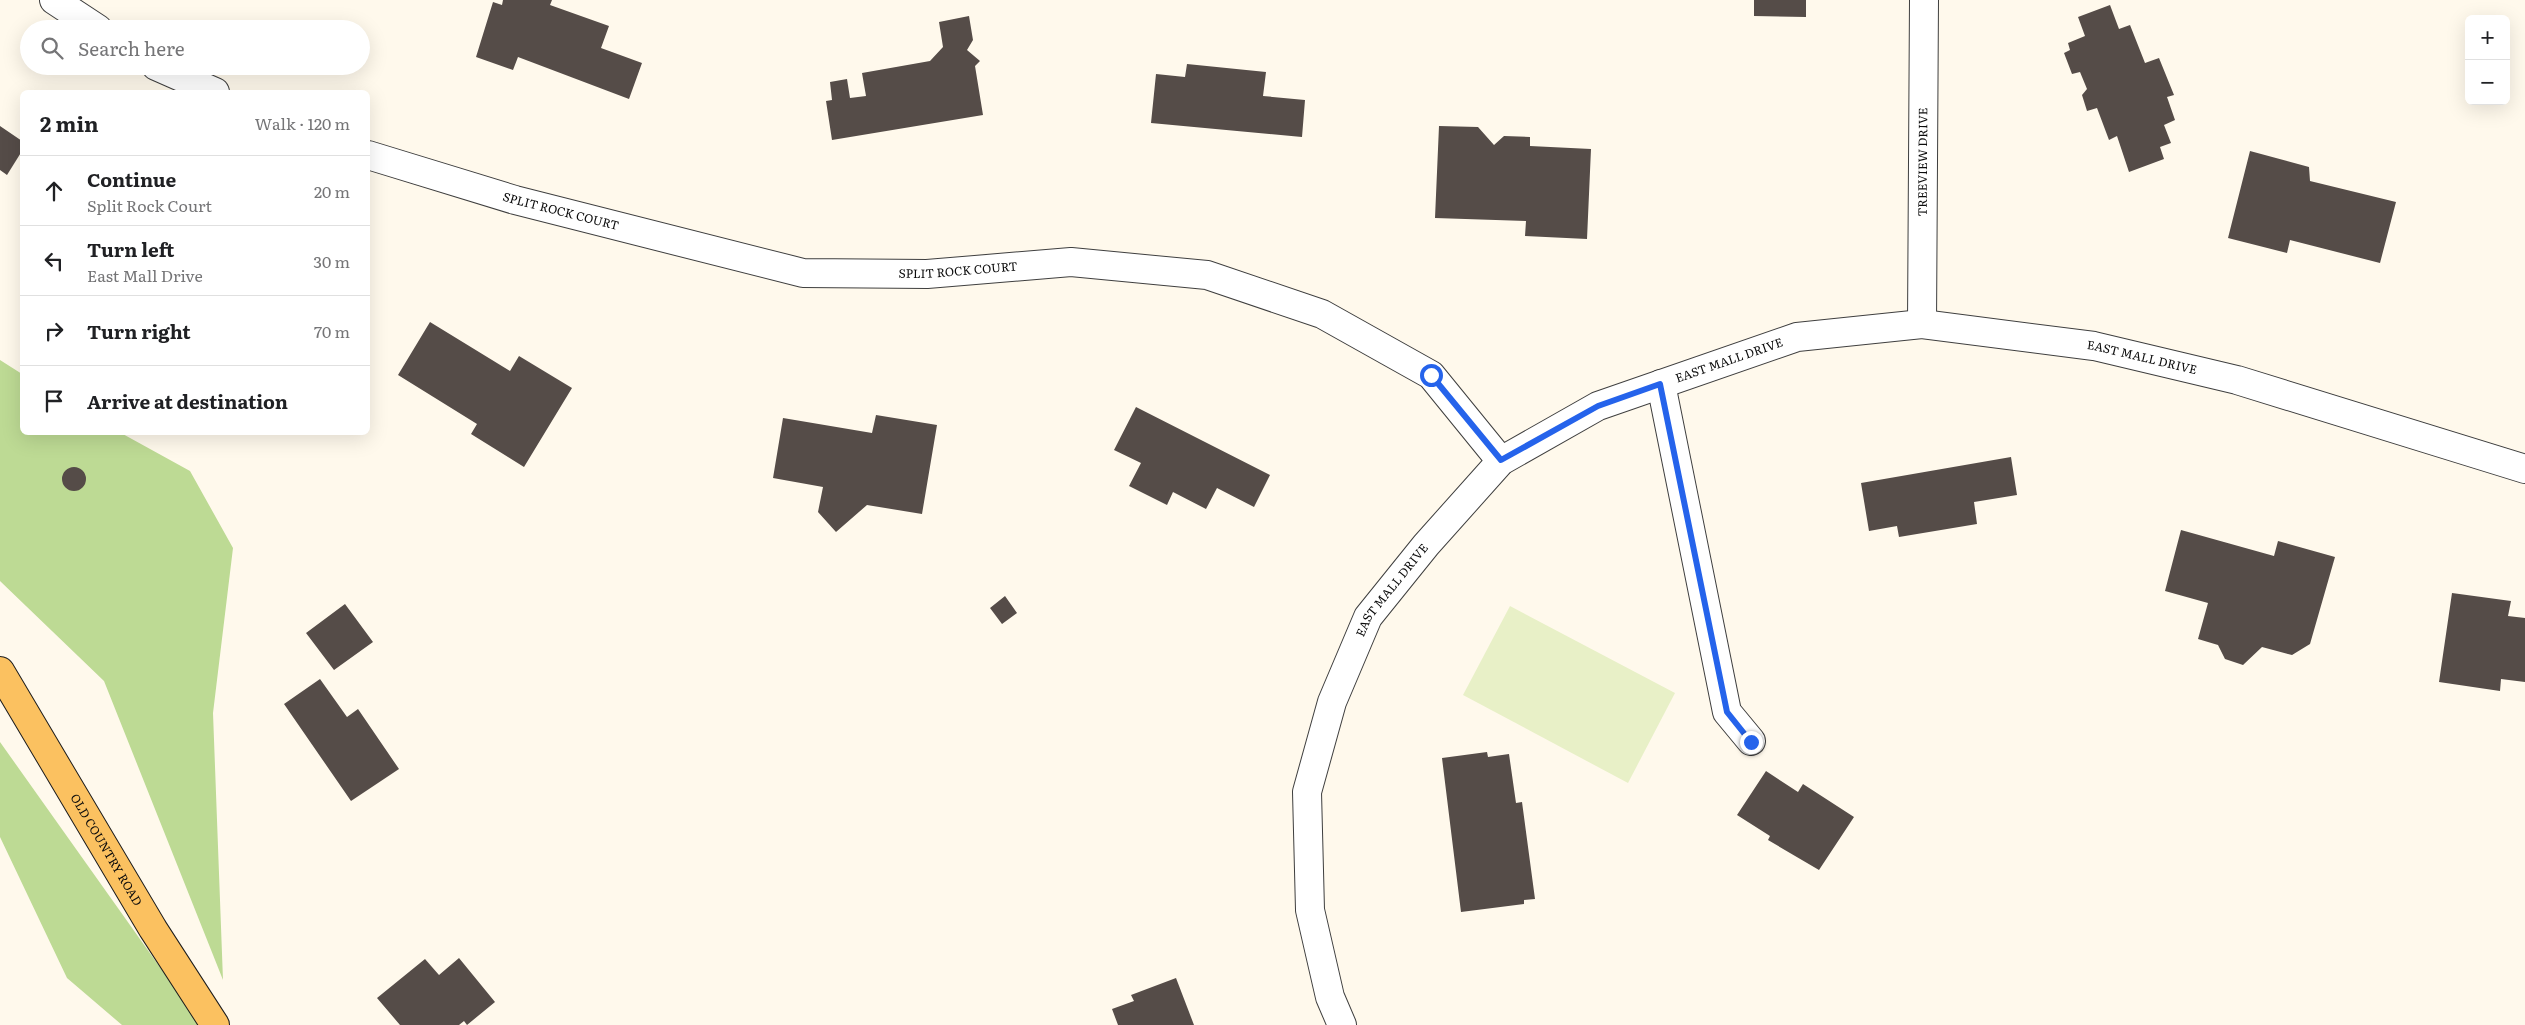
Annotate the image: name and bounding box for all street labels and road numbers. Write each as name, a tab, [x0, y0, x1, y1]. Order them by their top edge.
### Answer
street label: TREEVIEW DRIVE	[1913, 107, 1931, 217]
street label: SPLIT ROCK COURT	[501, 187, 621, 234]
street label: SPLIT ROCK COURT	[898, 256, 1018, 282]
street label: EAST MALL DRIVE	[1673, 332, 1785, 386]
street label: EAST MALL DRIVE	[2086, 335, 2199, 378]
street label: EAST MALL DRIVE	[1351, 539, 1432, 639]
street label: OLD COUNTRY ROAD	[67, 790, 147, 909]

